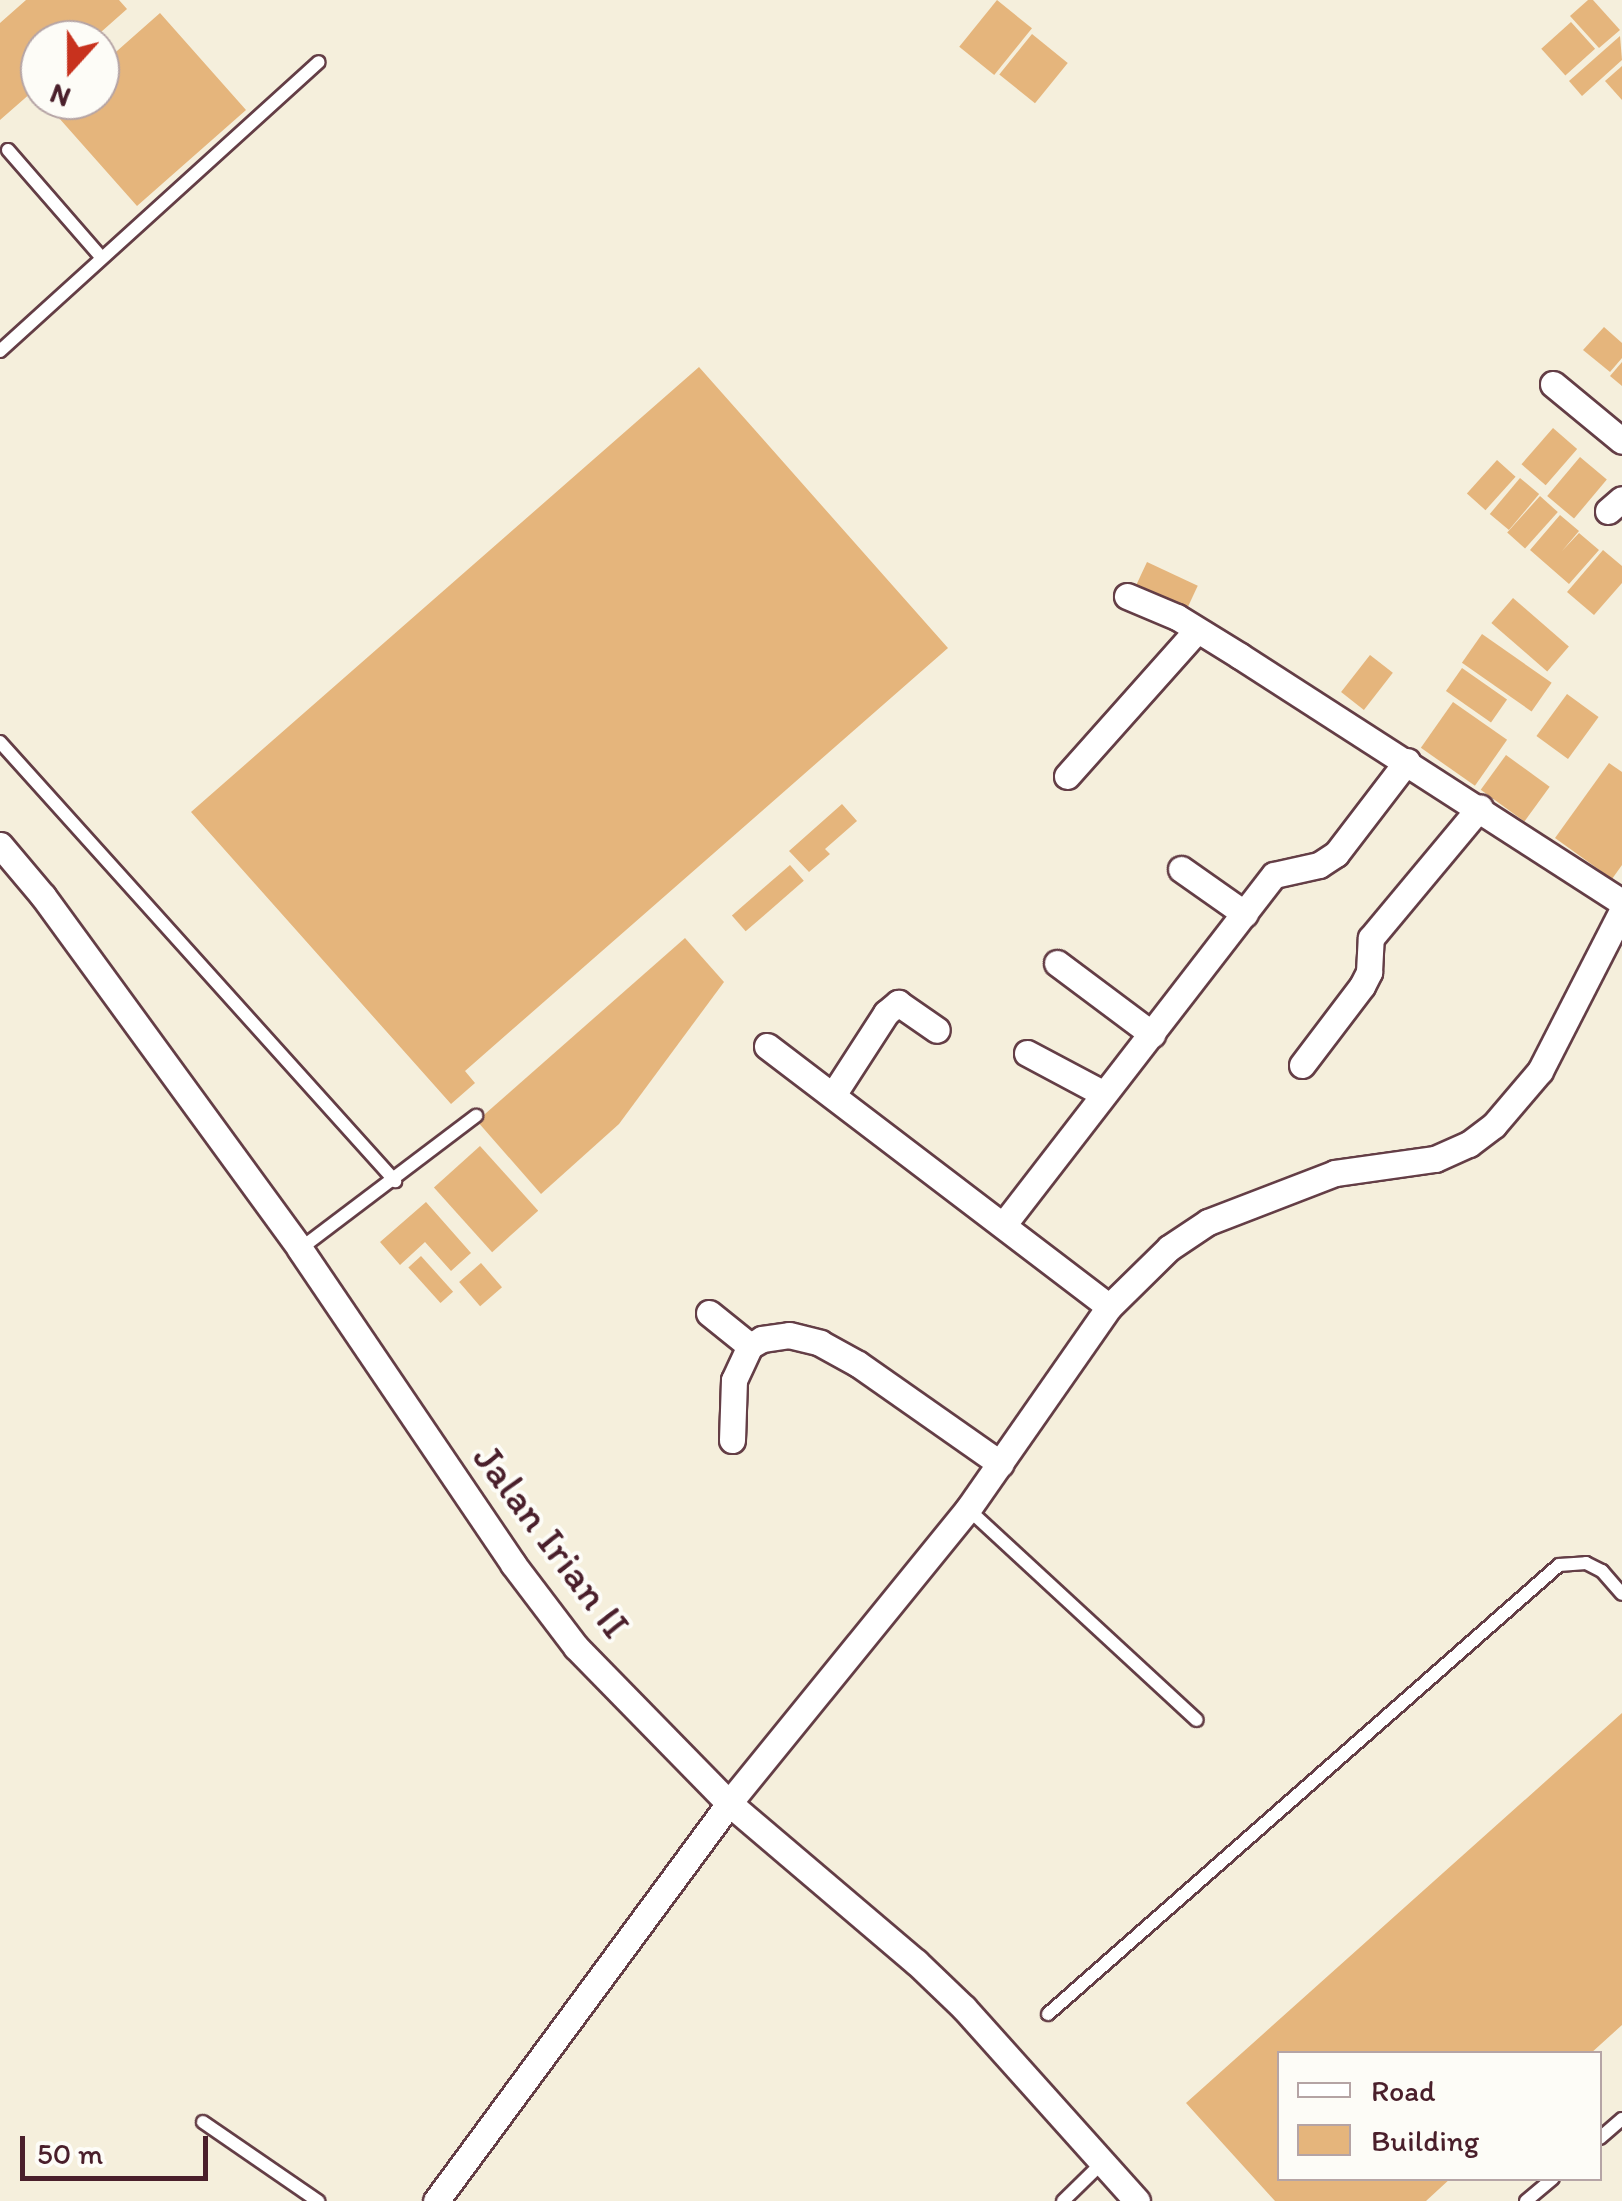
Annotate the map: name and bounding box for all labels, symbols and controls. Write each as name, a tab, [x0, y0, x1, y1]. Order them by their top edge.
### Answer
north arrow	[20, 20, 120, 120]
text: N	[45, 77, 75, 115]
street label: Jalan Irian II	[463, 1435, 641, 1647]
legend	[1277, 2051, 1602, 2181]
text: Road	[1371, 2072, 1436, 2109]
scale bar	[25, 2116, 212, 2178]
text: Building	[1371, 2122, 1479, 2159]
text: 50 m	[37, 2135, 103, 2172]

